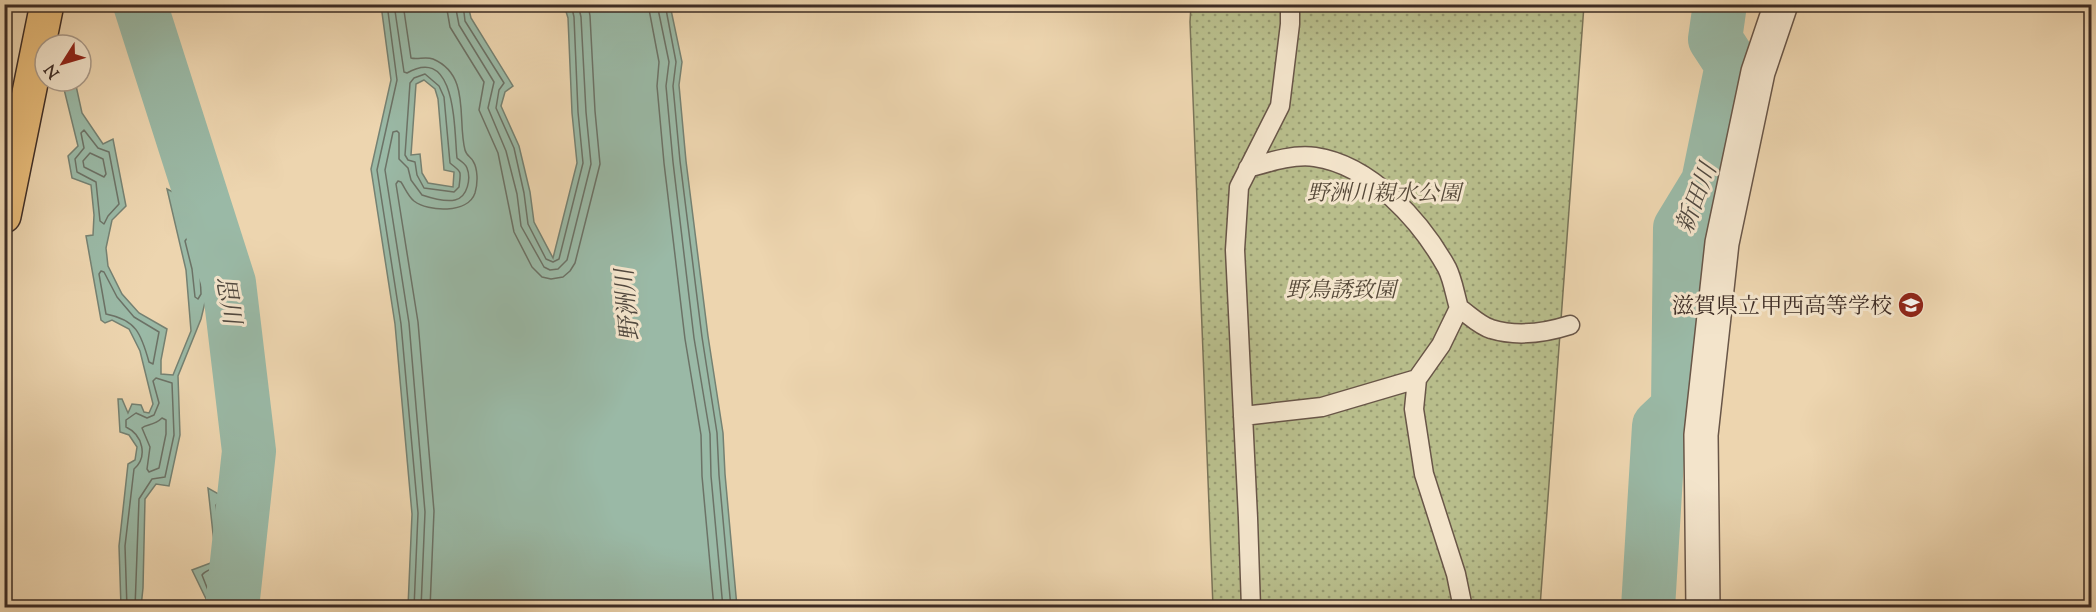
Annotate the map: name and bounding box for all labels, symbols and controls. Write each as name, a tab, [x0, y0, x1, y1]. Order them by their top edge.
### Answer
north arrow	[33, 33, 93, 93]
text: N	[40, 58, 66, 83]
water label: 新田川	[1669, 156, 1728, 238]
park label: 野洲川親水公園	[1307, 179, 1464, 211]
water label: 野洲川	[609, 264, 649, 342]
water label: 思川	[206, 274, 248, 330]
park label: 野鳥誘致園	[1286, 276, 1399, 308]
school or university icon: 滋賀県立甲西高等学校	[1896, 290, 1926, 320]
place label: 滋賀県立甲西高等学校	[1672, 292, 1892, 324]

